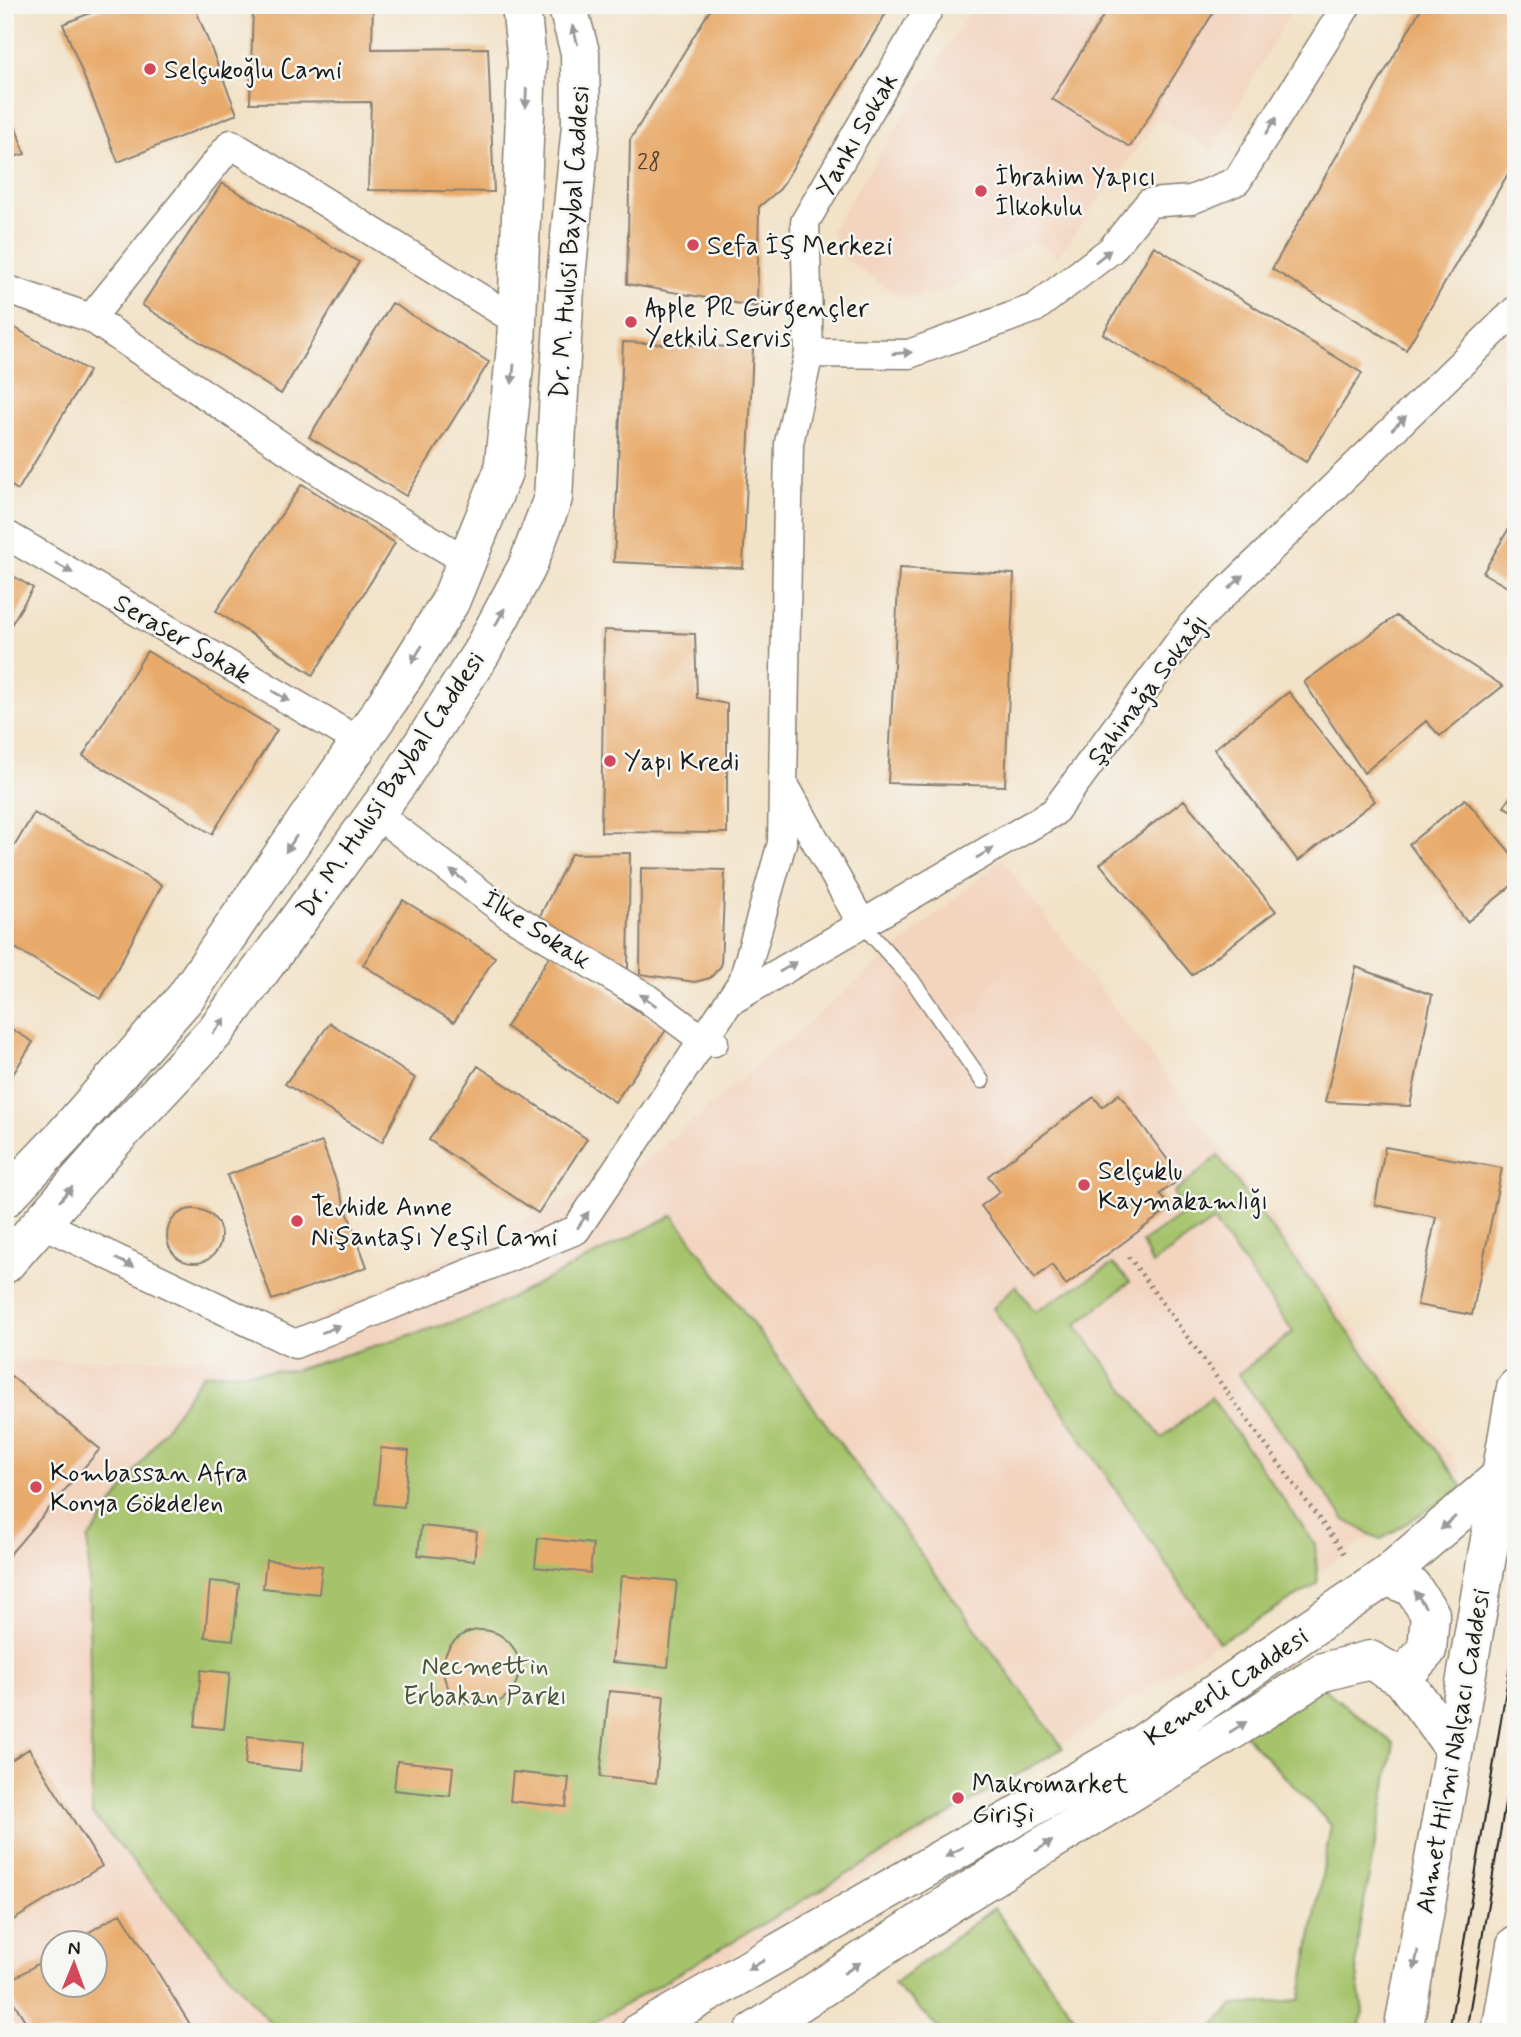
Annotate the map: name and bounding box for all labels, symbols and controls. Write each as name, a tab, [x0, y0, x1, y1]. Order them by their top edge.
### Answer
one-way arrow	[570, 24, 580, 45]
place label: Selçukoğlu Cami	[164, 54, 342, 88]
marker: Selçukoğlu Cami	[142, 61, 158, 77]
street label: Yankı Sokak	[809, 67, 907, 203]
street label: Dr. M. Hulusi Baybal Caddesi	[543, 84, 599, 400]
one-way arrow	[520, 87, 531, 109]
one-way arrow	[1265, 116, 1278, 135]
house number: 28	[637, 148, 661, 178]
place label: İbrahim Yapıcı İlkokulu	[995, 161, 1156, 225]
marker: İbrahim Yapıcı İlkokulu	[973, 183, 989, 199]
place label: Sefa İş Merkezi	[707, 230, 892, 264]
marker: Sefa İş Merkezi	[685, 237, 701, 253]
one-way arrow	[1094, 248, 1112, 263]
place label: Apple PR Gürgençler Yetkili Servis	[645, 292, 869, 356]
marker: Apple PR Gürgençler Yetkili Servis	[623, 314, 639, 330]
one-way arrow	[891, 348, 913, 359]
one-way arrow	[508, 363, 519, 385]
one-way arrow	[1390, 416, 1407, 432]
one-way arrow	[55, 562, 74, 574]
one-way arrow	[1228, 574, 1244, 590]
street label: Seraser Sokak	[107, 587, 257, 693]
one-way arrow	[495, 607, 506, 627]
street label: Şahinağa Sokağı	[1080, 607, 1217, 773]
street label: Dr. M. Hulusi Baybal Caddesi	[290, 645, 494, 925]
one-way arrow	[411, 645, 424, 664]
one-way arrow	[272, 689, 291, 702]
place label: Yapı Kredi	[624, 746, 740, 780]
marker: Yapı Kredi	[602, 753, 618, 769]
one-way arrow	[284, 835, 298, 853]
one-way arrow	[975, 846, 994, 859]
one-way arrow	[448, 869, 467, 883]
street label: İlke Sokak	[475, 883, 597, 979]
one-way arrow	[779, 961, 798, 974]
one-way arrow	[639, 993, 657, 1007]
one-way arrow	[211, 1017, 226, 1035]
place label: Selçuklu Kaymakamlığı	[1098, 1155, 1268, 1219]
marker: Selçuklu Kaymakamlığı	[1076, 1177, 1092, 1193]
one-way arrow	[58, 1186, 73, 1203]
place label: Tevhide Anne Nişantaşı Yeşil Cami	[311, 1191, 557, 1255]
one-way arrow	[576, 1210, 589, 1229]
marker: Tevhide Anne Nişantaşı Yeşil Cami	[289, 1213, 305, 1229]
one-way arrow	[115, 1257, 135, 1269]
one-way arrow	[321, 1323, 342, 1334]
place label: Kombassan Afra Konya Gökdelen	[50, 1457, 248, 1521]
marker: Kombassan Afra Konya Gökdelen	[28, 1479, 44, 1495]
one-way arrow	[1439, 1515, 1456, 1530]
street label: Ahmet Hilmi Nalçacı Caddesi	[1409, 1586, 1499, 1917]
one-way arrow	[1413, 1590, 1427, 1608]
street label: Kemerli Caddesi	[1139, 1620, 1316, 1755]
park label: Necmettin Erbakan Parkı	[403, 1650, 567, 1714]
one-way arrow	[1228, 1720, 1247, 1733]
place label: Makromarket Girişi	[972, 1768, 1128, 1832]
marker: Makromarket Girişi	[950, 1790, 966, 1806]
one-way arrow	[1034, 1839, 1053, 1852]
one-way arrow	[944, 1846, 963, 1858]
north arrow	[38, 1928, 108, 1998]
text: N	[68, 1936, 81, 1961]
one-way arrow	[1410, 1949, 1421, 1971]
one-way arrow	[747, 1959, 766, 1971]
one-way arrow	[842, 1961, 862, 1974]

